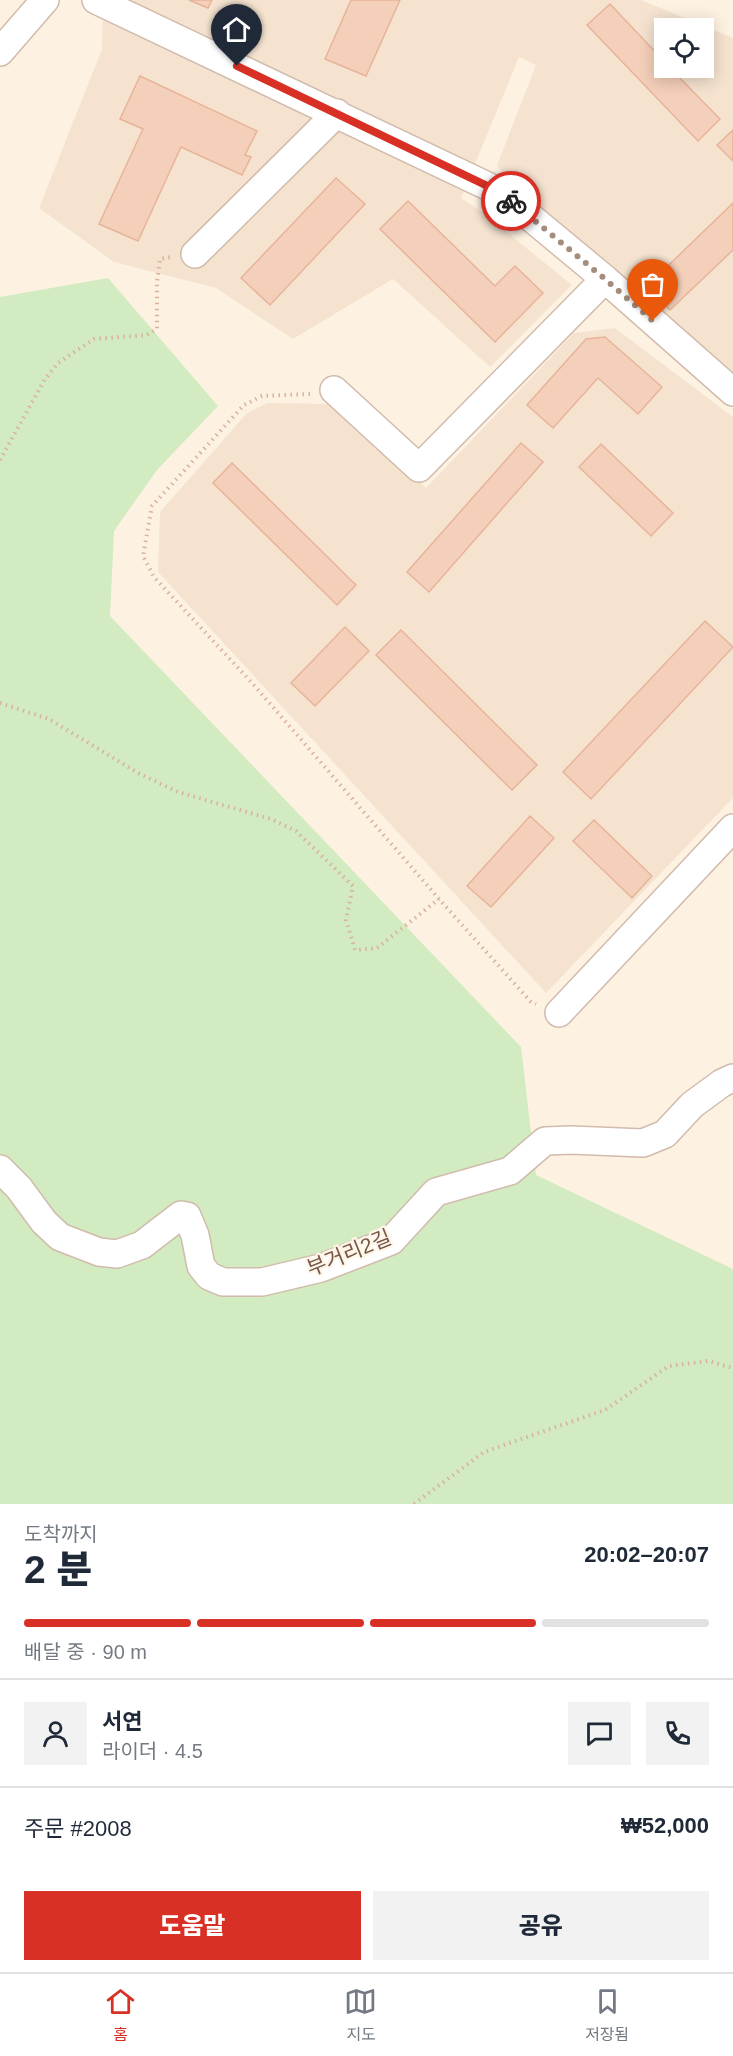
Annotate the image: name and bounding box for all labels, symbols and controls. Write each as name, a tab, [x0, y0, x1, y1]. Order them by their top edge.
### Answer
pin	[211, 4, 262, 66]
icon: home	[220, 13, 253, 46]
map controls	[654, 18, 714, 78]
button: locate	[654, 18, 714, 78]
courier	[481, 171, 541, 231]
icon: bike	[495, 185, 528, 218]
pin	[627, 259, 678, 321]
icon: bag	[636, 268, 669, 301]
street label: 부거리2길	[303, 1225, 394, 1280]
text: 도착까지	[24, 1523, 98, 1545]
text: 20:02–20:07	[584, 1542, 709, 1567]
text: 2 분	[24, 1548, 92, 1591]
text: 배달 중 · 90 m	[24, 1641, 147, 1663]
button: person	[24, 1702, 87, 1765]
button: chat	[568, 1702, 631, 1765]
button: phone	[646, 1702, 709, 1765]
text: 서연	[102, 1709, 142, 1734]
text: 라이더 · 4.5	[102, 1740, 203, 1762]
text: ₩52,000	[621, 1813, 709, 1838]
text: 주문 #2008	[24, 1816, 132, 1841]
button: 도움말	[24, 1891, 361, 1960]
button: 공유	[373, 1891, 709, 1960]
tab: 홈	[104, 1985, 137, 2045]
tab: 지도	[344, 1985, 377, 2045]
tab: 저장됨	[585, 1985, 629, 2045]

